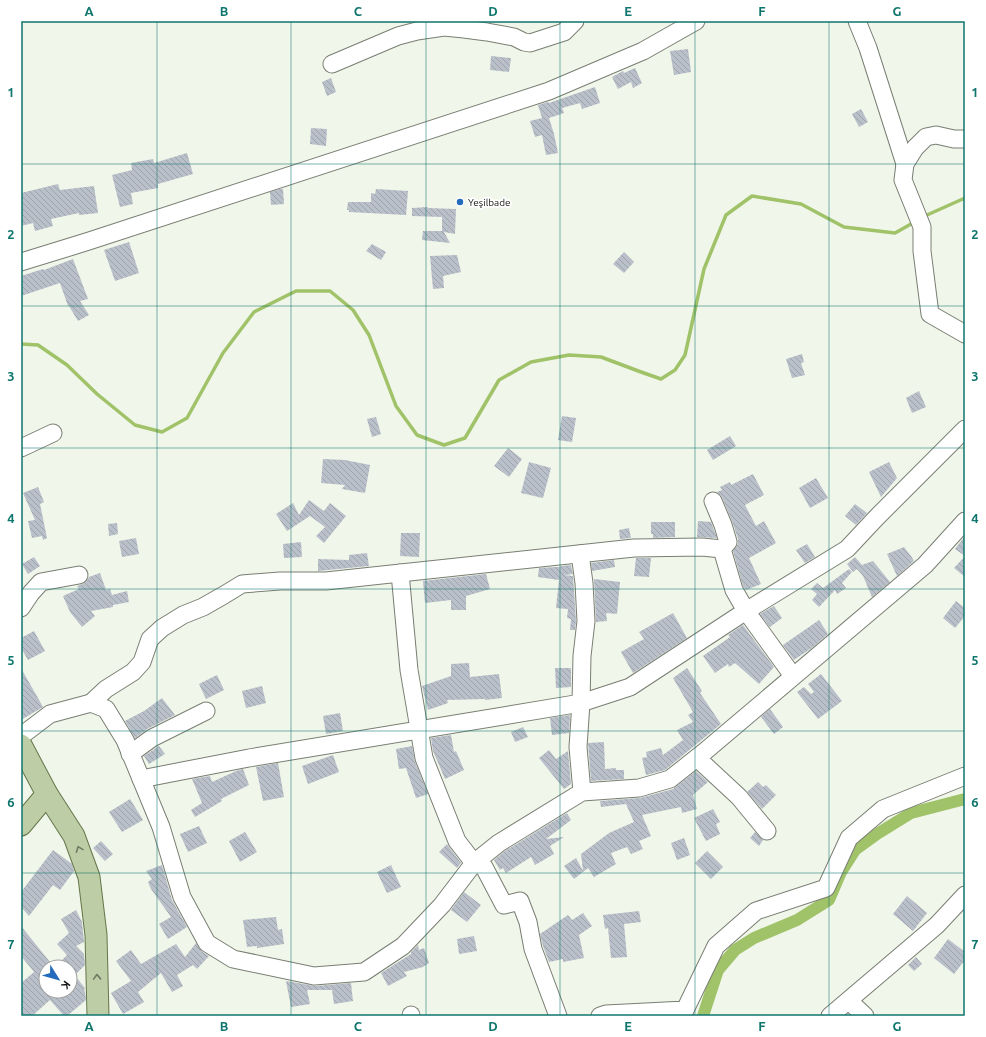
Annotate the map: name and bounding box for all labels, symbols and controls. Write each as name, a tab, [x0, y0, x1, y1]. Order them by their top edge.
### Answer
text: A	[84, 4, 94, 18]
text: B	[220, 4, 229, 18]
text: C	[354, 4, 363, 18]
text: D	[488, 4, 498, 18]
text: E	[624, 4, 632, 18]
text: F	[758, 4, 766, 18]
text: G	[893, 4, 902, 18]
text: 1	[7, 85, 15, 99]
text: 1	[971, 85, 979, 99]
marker: Yeşilbade	[455, 197, 465, 207]
place label: Yeşilbade	[468, 197, 511, 208]
text: 2	[7, 227, 15, 241]
text: 2	[971, 227, 979, 241]
text: 3	[7, 369, 15, 383]
text: 3	[971, 369, 979, 383]
text: 4	[7, 511, 15, 525]
text: 4	[971, 511, 979, 525]
text: 5	[7, 653, 15, 667]
text: 5	[971, 653, 979, 667]
text: 6	[7, 795, 15, 809]
text: 6	[971, 795, 979, 809]
one-way arrow	[75, 846, 83, 853]
text: 7	[7, 937, 15, 951]
text: 7	[971, 937, 979, 951]
north arrow	[38, 959, 78, 999]
one-way arrow	[93, 974, 101, 980]
text: K	[59, 978, 73, 992]
text: A	[84, 1019, 94, 1033]
text: B	[220, 1019, 229, 1033]
text: C	[354, 1019, 363, 1033]
text: D	[488, 1019, 498, 1033]
text: E	[624, 1019, 632, 1033]
text: F	[758, 1019, 766, 1033]
text: G	[893, 1019, 902, 1033]

